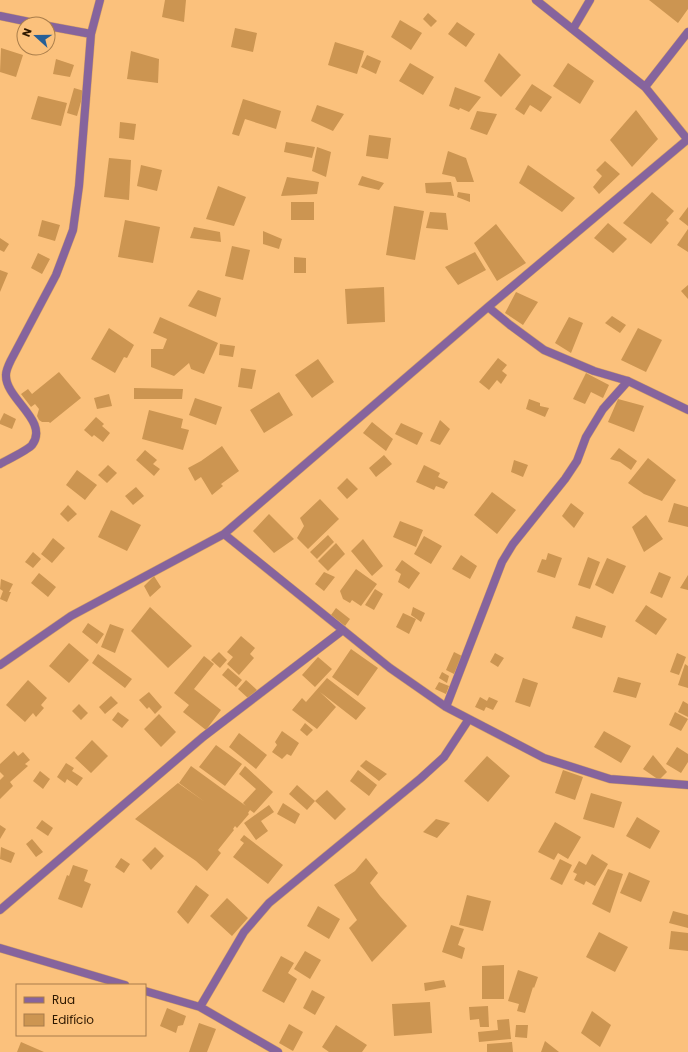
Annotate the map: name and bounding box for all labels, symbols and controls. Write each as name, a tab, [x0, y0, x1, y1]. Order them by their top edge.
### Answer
north arrow	[16, 16, 56, 56]
text: N	[18, 26, 36, 39]
legend	[16, 984, 146, 1036]
text: Rua	[52, 991, 75, 1008]
text: Edifício	[52, 1011, 94, 1028]

